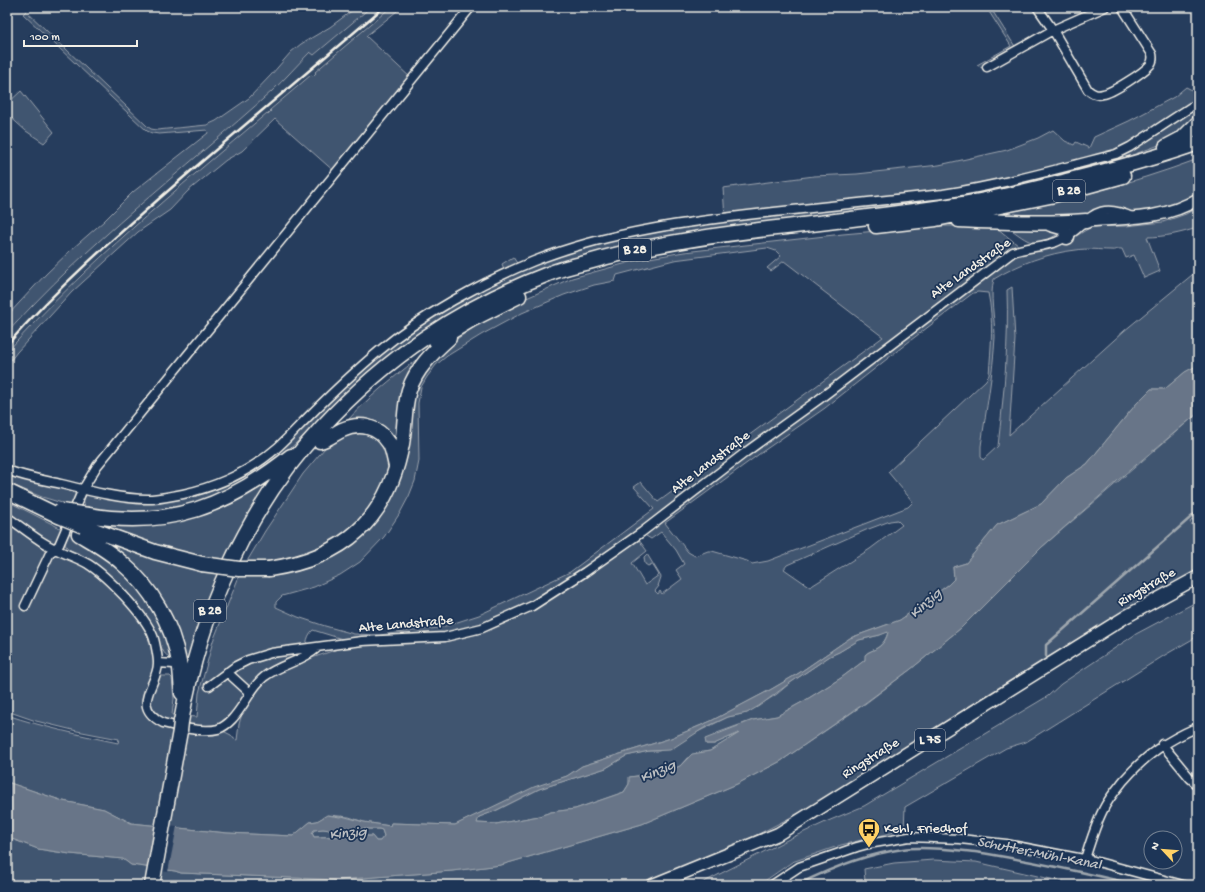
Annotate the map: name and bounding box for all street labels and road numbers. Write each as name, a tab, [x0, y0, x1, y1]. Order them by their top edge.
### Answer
road number: B 28	[1053, 180, 1085, 202]
street label: Alte Landstraße	[927, 234, 1015, 303]
road number: B 28	[619, 239, 651, 261]
street label: Alte Landstraße	[668, 427, 755, 498]
street label: Ringstraße	[1115, 564, 1180, 611]
road number: B 28	[194, 600, 226, 622]
street label: Alte Landstraße	[358, 612, 455, 638]
road number: L 75	[915, 729, 945, 751]
street label: Ringstraße	[839, 734, 903, 783]

